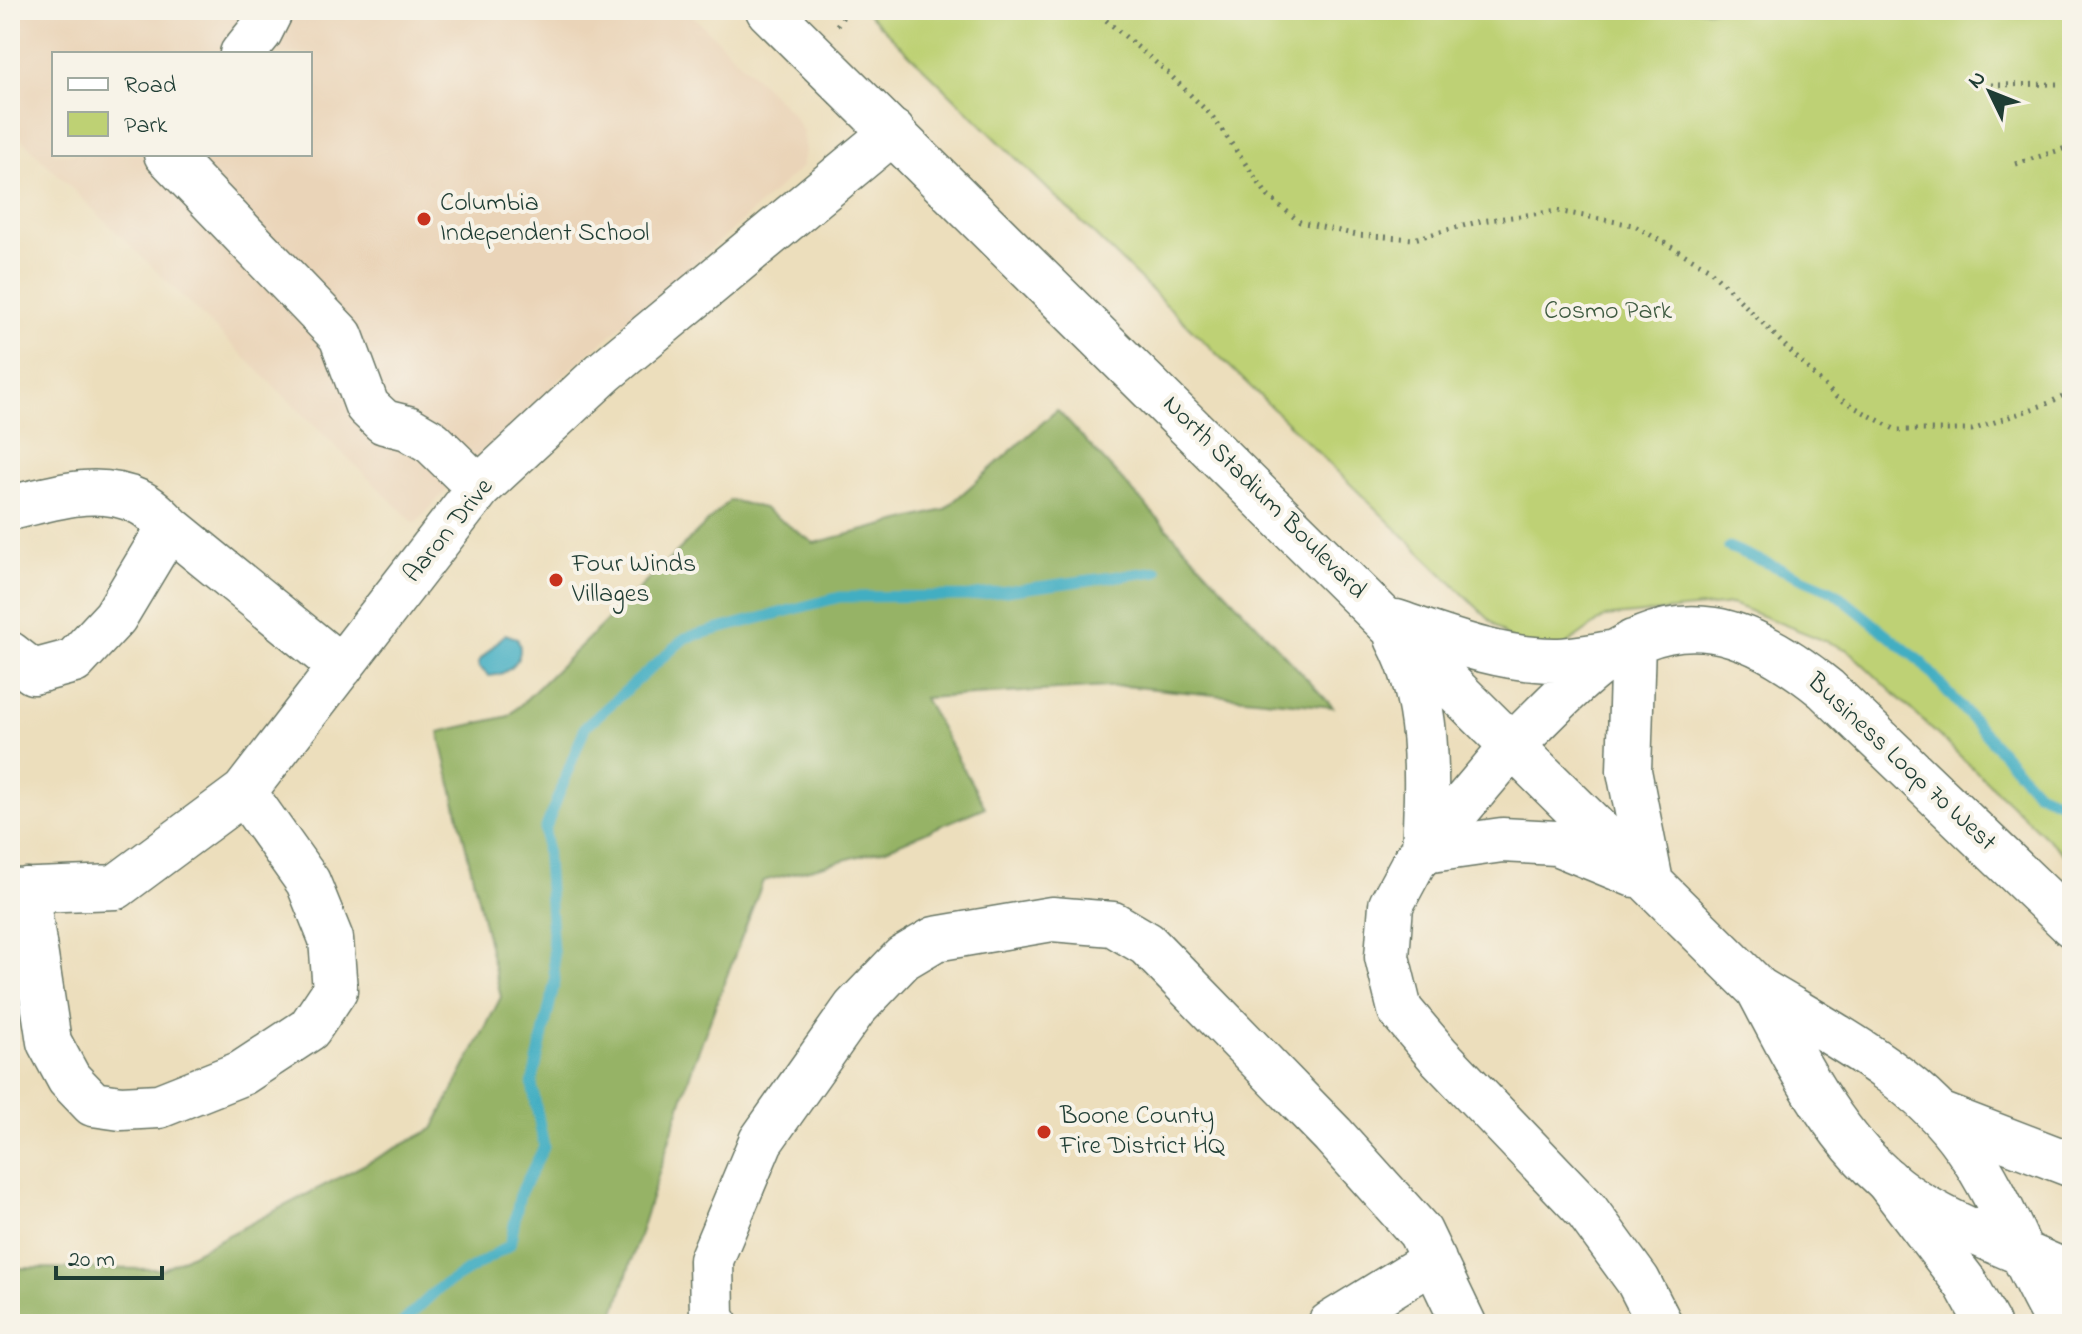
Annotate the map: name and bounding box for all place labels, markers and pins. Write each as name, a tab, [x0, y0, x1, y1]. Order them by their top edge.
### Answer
place label: Columbia Independent School	[440, 185, 649, 253]
marker: Columbia Independent School	[415, 210, 433, 228]
place label: Four Winds Villages	[571, 546, 696, 614]
marker: Four Winds Villages	[547, 571, 565, 589]
place label: Boone County Fire District HQ	[1059, 1098, 1225, 1166]
marker: Boone County Fire District HQ	[1035, 1123, 1053, 1141]

